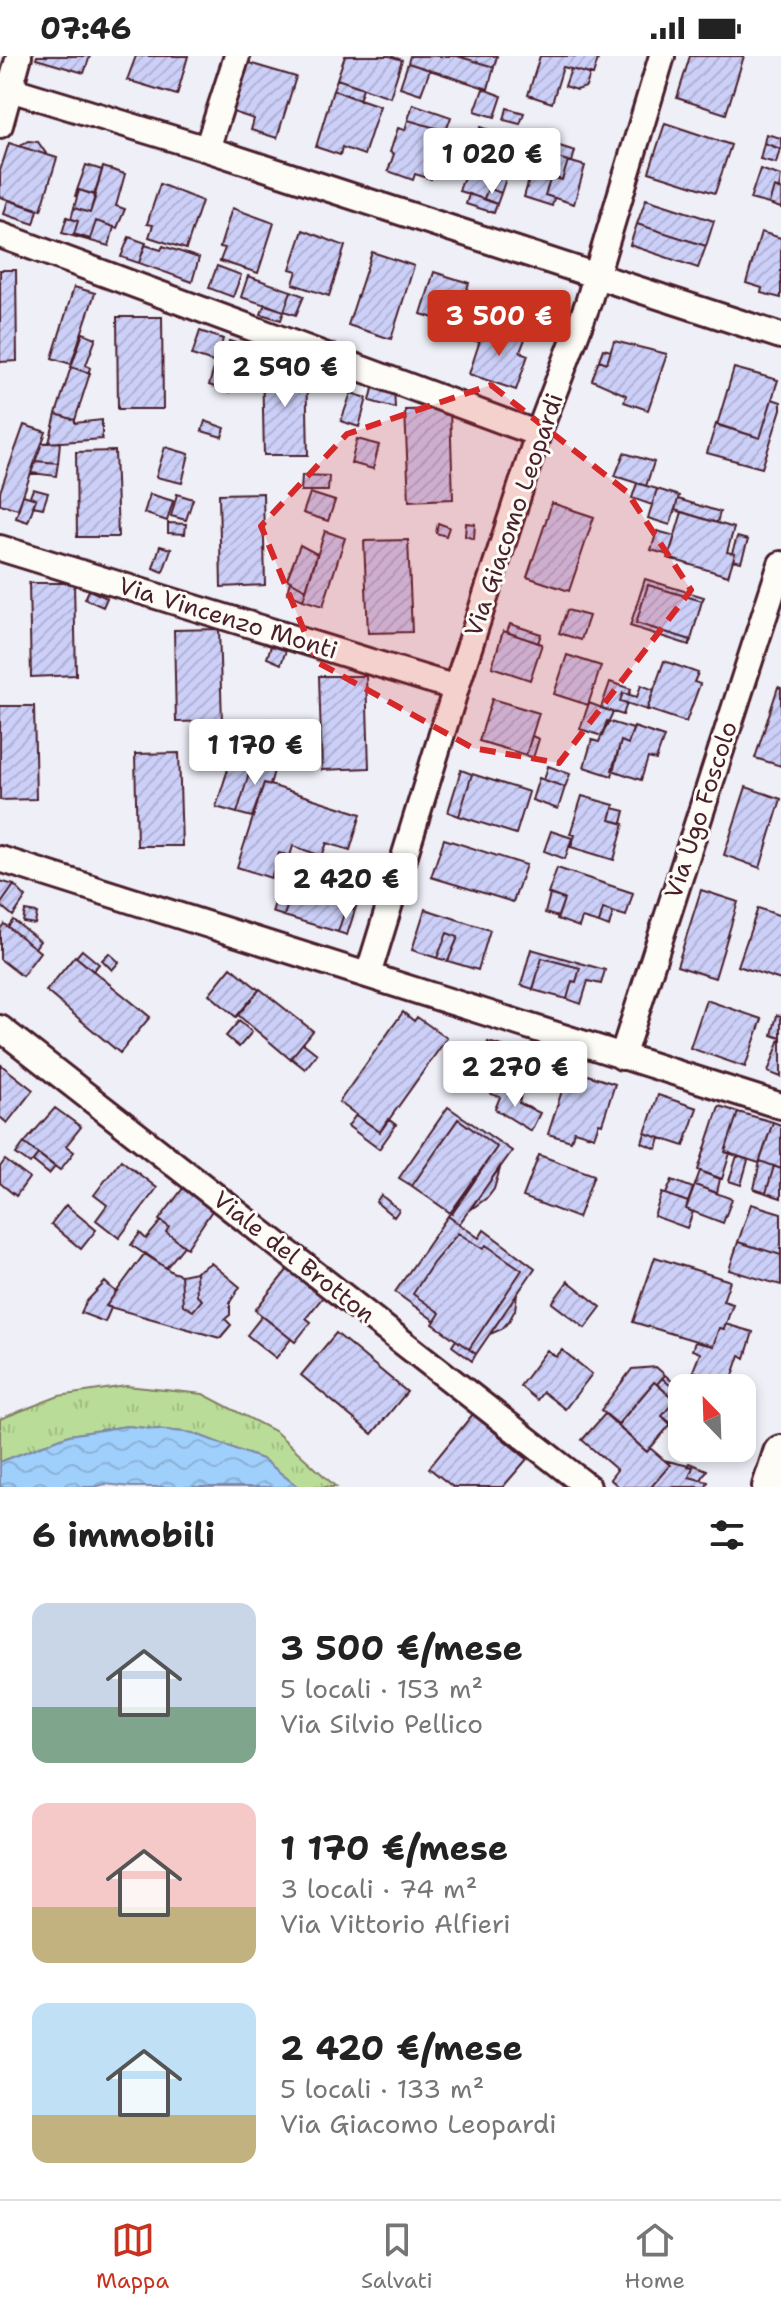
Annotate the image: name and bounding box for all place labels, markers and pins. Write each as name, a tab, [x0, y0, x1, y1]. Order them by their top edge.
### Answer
pin: 1 020 €	[418, 128, 566, 196]
pin: 3 500 €	[425, 290, 573, 358]
pin: 2 590 €	[211, 341, 359, 409]
pin: 1 170 €	[181, 719, 329, 787]
pin: 2 420 €	[272, 853, 420, 921]
pin: 2 270 €	[441, 1041, 589, 1109]

